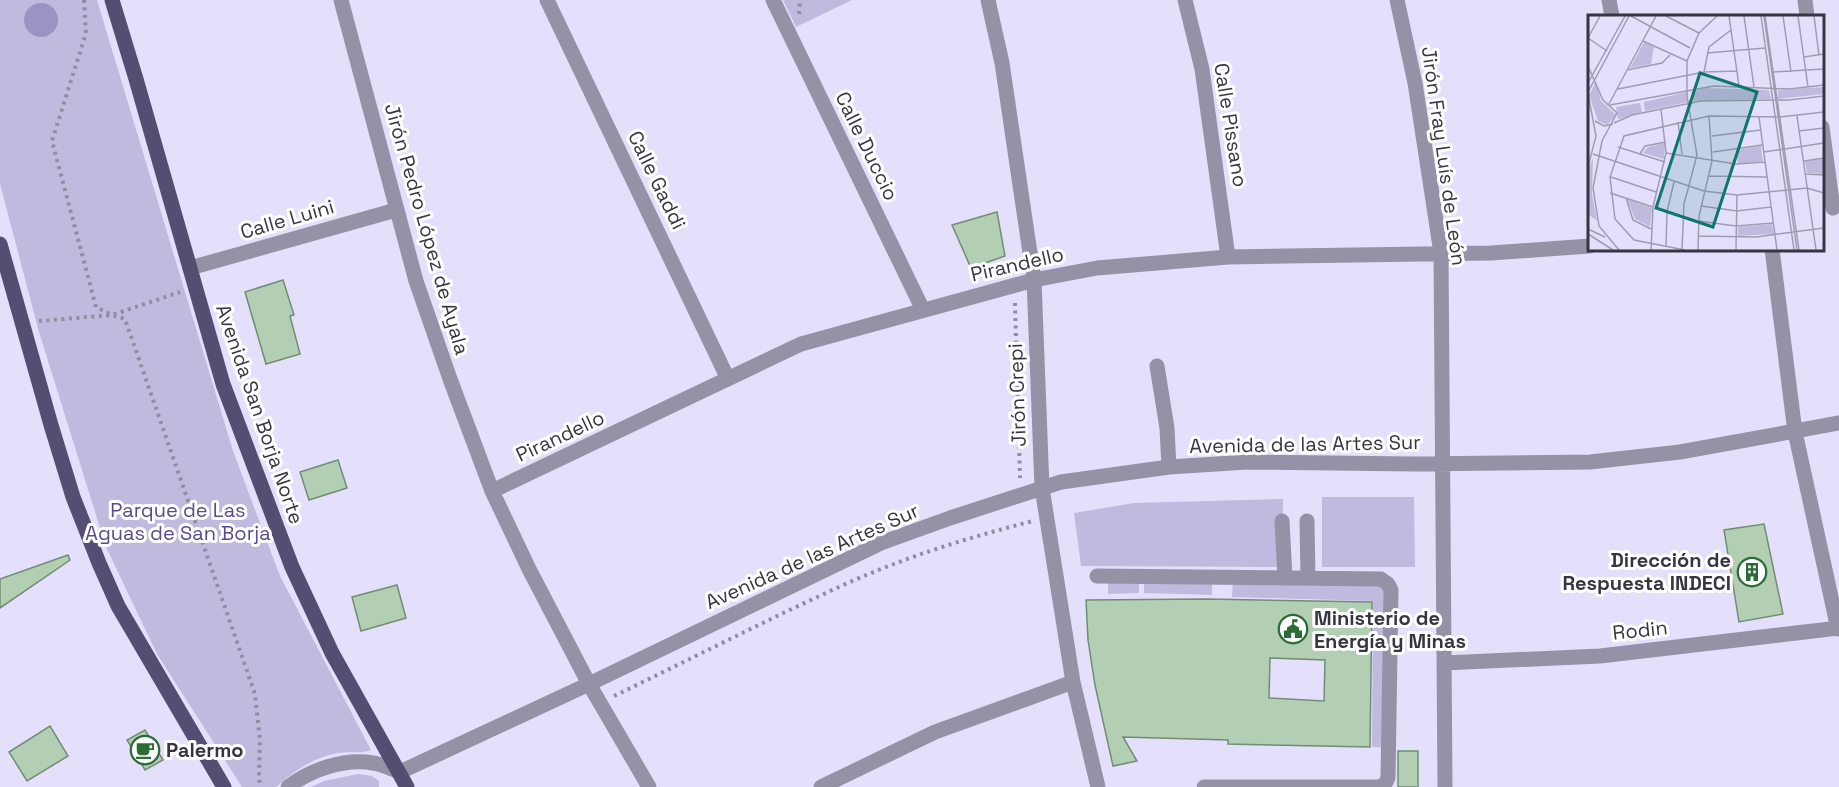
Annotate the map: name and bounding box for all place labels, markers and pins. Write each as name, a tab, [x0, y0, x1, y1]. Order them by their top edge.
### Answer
place label: Dirección de Respuesta INDECI	[1562, 547, 1731, 596]
building icon: Dirección de Respuesta INDECI	[1736, 556, 1768, 588]
place label: Ministerio de Energía y Minas	[1314, 605, 1466, 654]
public building icon: Ministerio de Energía y Minas	[1277, 613, 1309, 645]
cafe icon: Palermo	[129, 734, 161, 766]
place label: Palermo	[166, 737, 244, 763]

